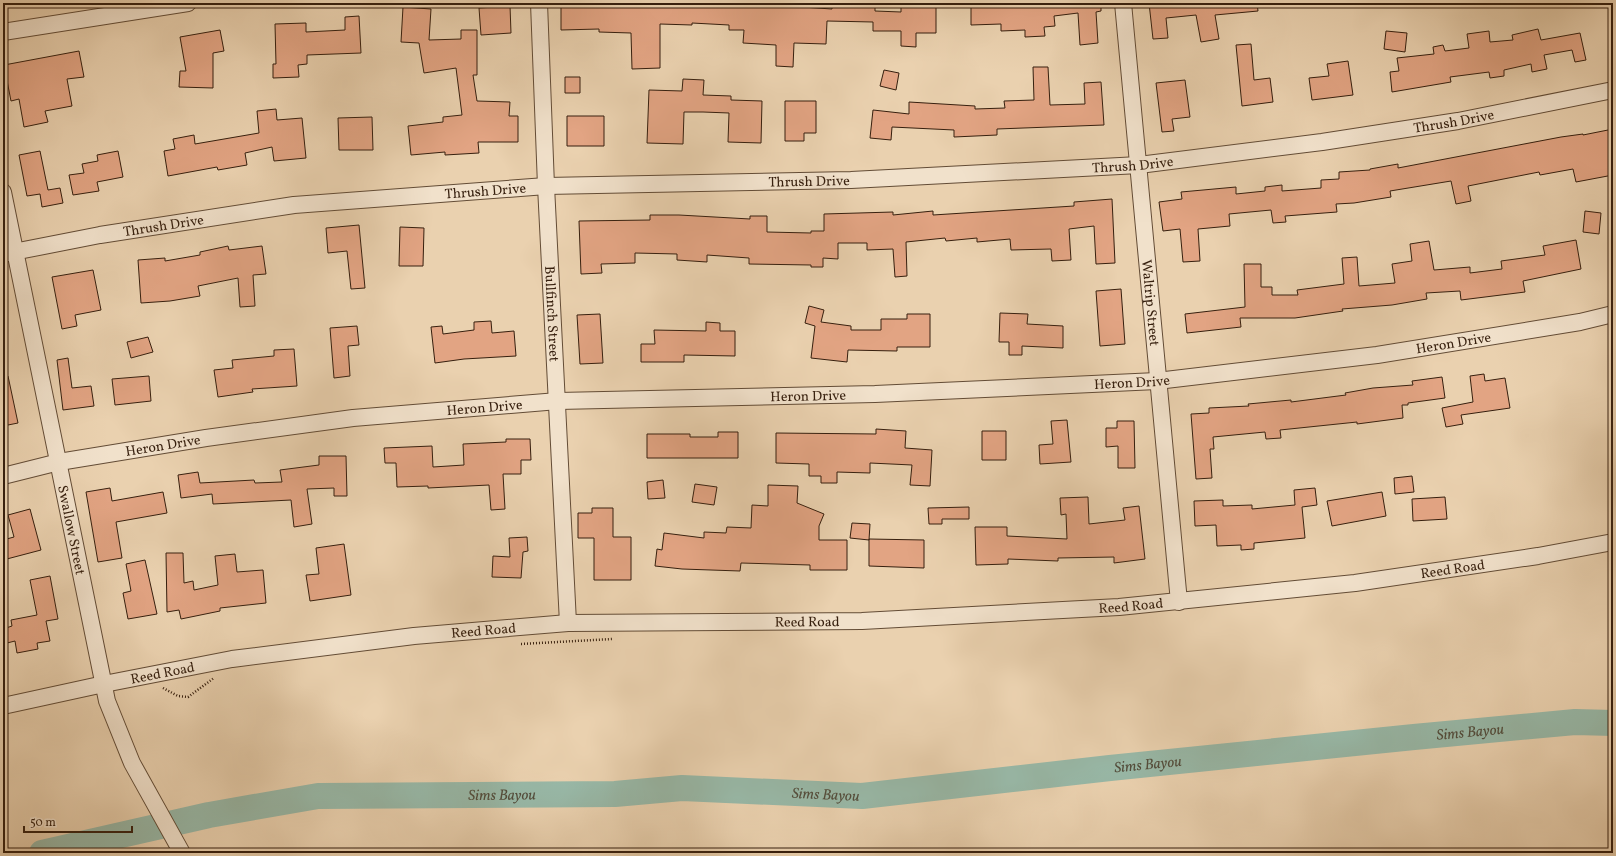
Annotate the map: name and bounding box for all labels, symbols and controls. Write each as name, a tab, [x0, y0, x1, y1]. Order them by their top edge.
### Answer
street label: Thrush Drive	[1412, 106, 1496, 139]
street label: Thrush Drive	[1092, 153, 1175, 178]
street label: Thrush Drive	[768, 172, 850, 193]
street label: Thrush Drive	[444, 180, 527, 205]
street label: Thrush Drive	[122, 211, 206, 242]
street label: Waltrip Street	[1136, 259, 1163, 347]
street label: Bullfinch Street	[539, 265, 563, 362]
street label: Heron Drive	[1415, 329, 1493, 360]
street label: Heron Drive	[1094, 372, 1171, 395]
street label: Heron Drive	[770, 387, 847, 407]
street label: Heron Drive	[446, 396, 524, 421]
street label: Heron Drive	[124, 431, 202, 462]
street label: Swallow Street	[52, 484, 89, 577]
street label: Reed Road	[1419, 556, 1486, 584]
street label: Reed Road	[1098, 595, 1164, 619]
street label: Reed Road	[775, 613, 840, 633]
street label: Reed Road	[450, 619, 517, 644]
street label: Reed Road	[129, 658, 197, 690]
water label: Sims Bayou	[1436, 720, 1505, 747]
water label: Sims Bayou	[1113, 752, 1183, 780]
water label: Sims Bayou	[791, 784, 860, 808]
water label: Sims Bayou	[468, 786, 536, 807]
scale bar	[24, 808, 132, 834]
text: 50 m	[30, 815, 56, 831]

